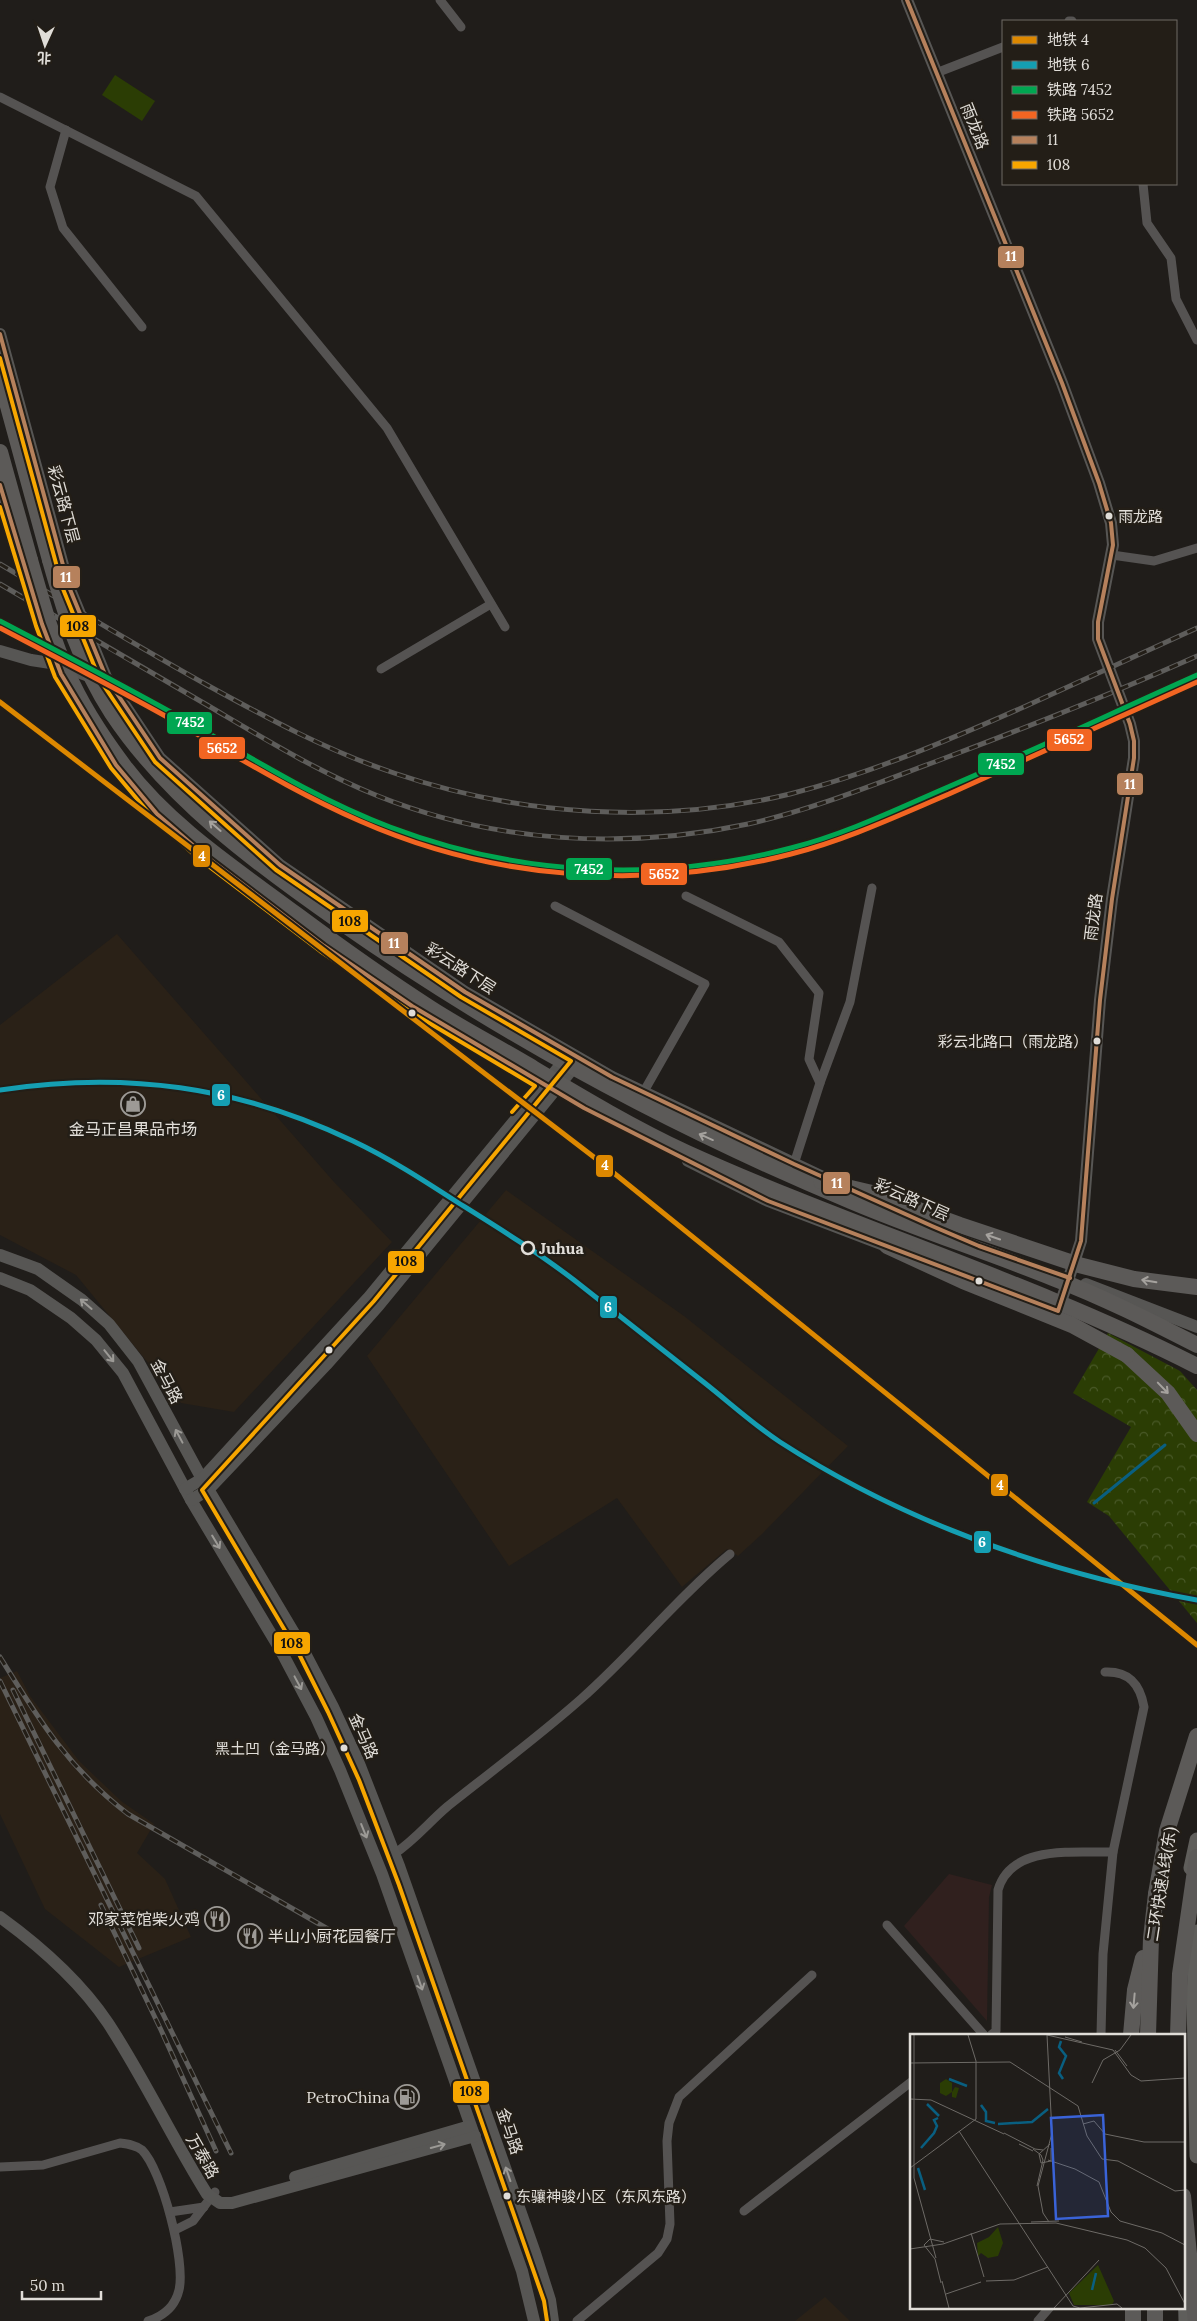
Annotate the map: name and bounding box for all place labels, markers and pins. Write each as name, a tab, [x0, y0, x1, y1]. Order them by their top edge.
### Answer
place label: 雨龙路	[1118, 507, 1163, 526]
marker: 雨龙路	[1104, 511, 1114, 521]
unlabelled marker	[407, 1008, 417, 1018]
place label: 彩云北路口（雨龙路）	[938, 1032, 1088, 1051]
marker: 彩云北路口（雨龙路）	[1092, 1036, 1102, 1046]
shop icon: 金马正昌果品市场	[120, 1091, 146, 1117]
place label: 金马正昌果品市场	[69, 1119, 197, 1139]
place label: Juhua	[539, 1238, 585, 1258]
marker: Juhua	[521, 1241, 535, 1255]
unlabelled marker	[974, 1276, 984, 1286]
unlabelled marker	[324, 1345, 334, 1355]
place label: 黑土凹（金马路）	[215, 1739, 335, 1758]
marker: 黑土凹（金马路）	[339, 1743, 349, 1753]
restaurant icon: 邓家菜馆柴火鸡	[204, 1906, 230, 1932]
place label: 邓家菜馆柴火鸡	[88, 1909, 200, 1929]
restaurant icon: 半山小厨花园餐厅	[237, 1923, 263, 1949]
place label: 半山小厨花园餐厅	[268, 1926, 396, 1946]
fuel station icon: PetroChina	[394, 2084, 420, 2110]
place label: PetroChina	[306, 2087, 390, 2107]
place label: 东骧神骏小区（东风东路）	[516, 2187, 696, 2206]
marker: 东骧神骏小区（东风东路）	[502, 2191, 512, 2201]

